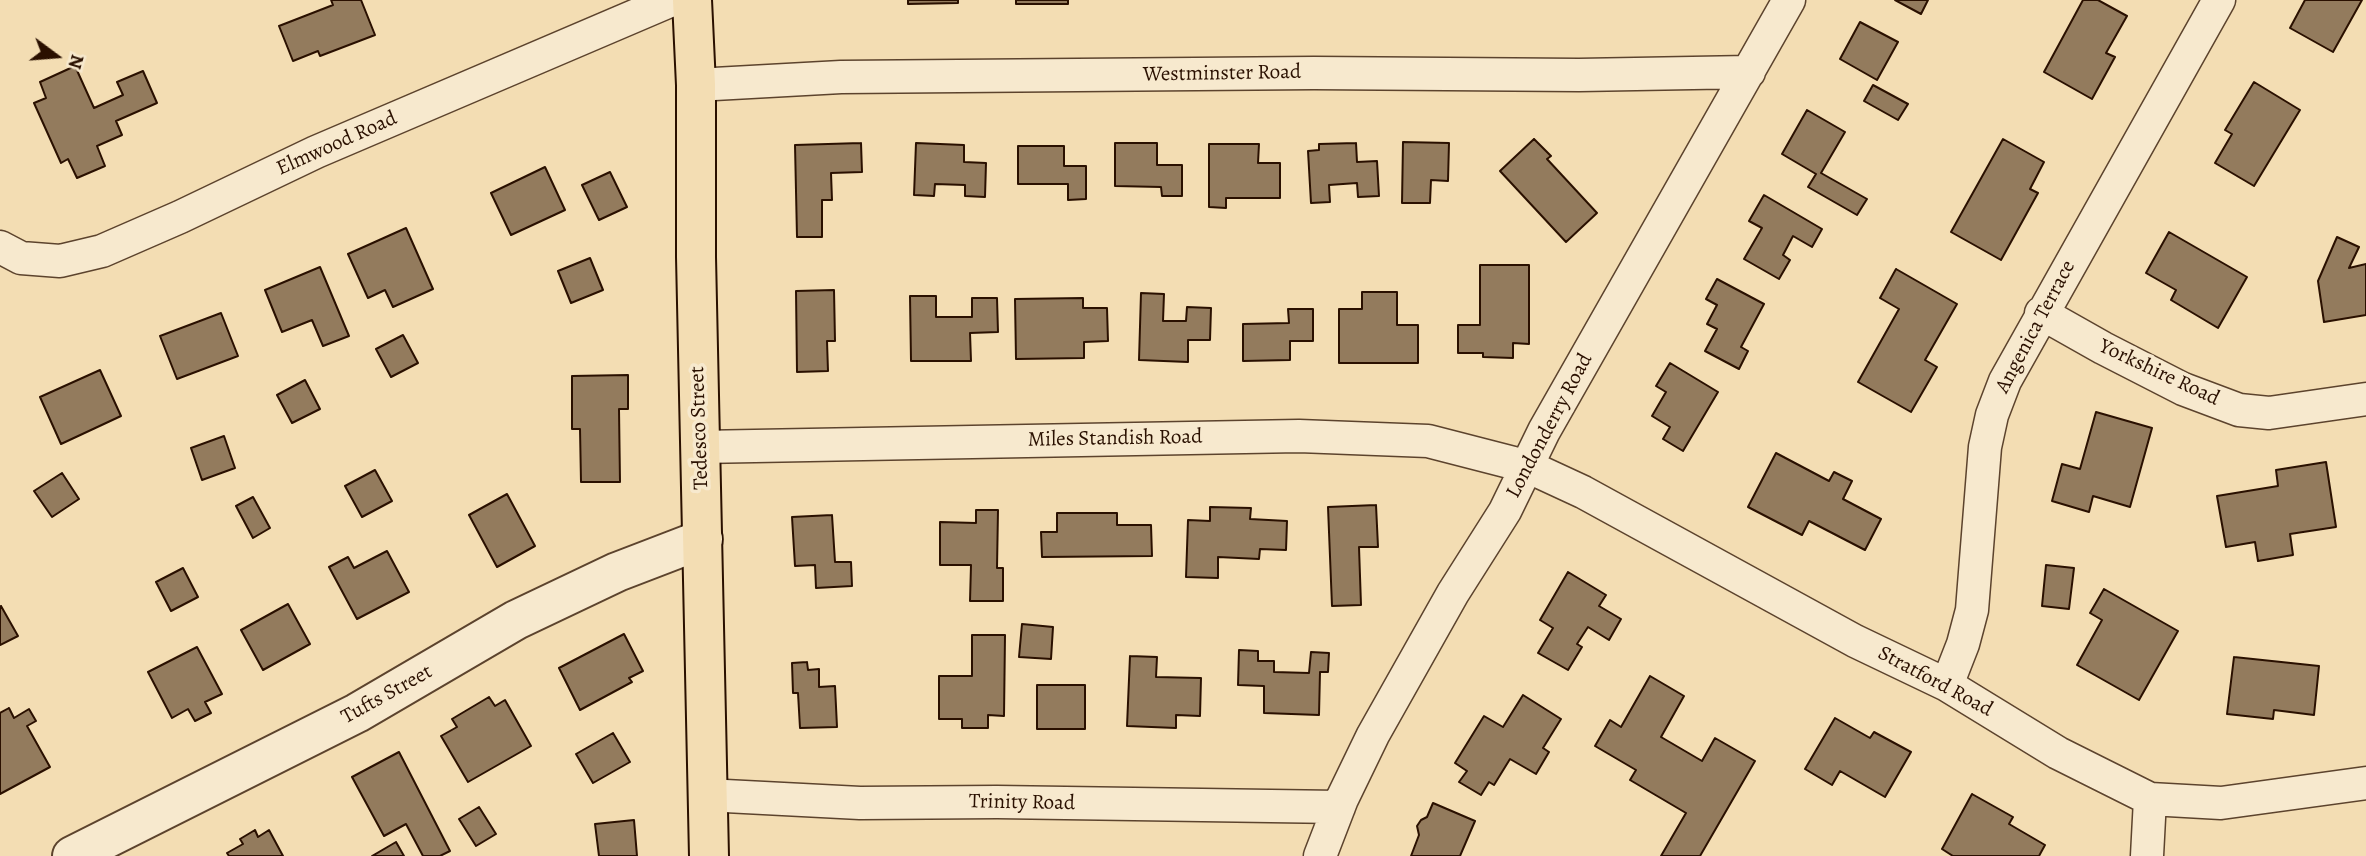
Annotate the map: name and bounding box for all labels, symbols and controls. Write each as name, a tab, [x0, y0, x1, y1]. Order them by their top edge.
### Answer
north arrow	[21, 21, 91, 91]
text: N	[62, 52, 91, 72]
street label: Westminster Road	[1143, 60, 1301, 88]
street label: Elmwood Road	[273, 106, 401, 182]
street label: Angenica Terrace	[1990, 256, 2082, 398]
street label: Yorkshire Road	[2095, 334, 2223, 412]
street label: Londonderry Road	[1501, 349, 1599, 503]
street label: Tedesco Street	[685, 366, 715, 490]
street label: Miles Standish Road	[1027, 425, 1203, 453]
street label: Stratford Road	[1873, 641, 1997, 723]
street label: Tufts Street	[337, 660, 437, 730]
street label: Trinity Road	[969, 789, 1075, 817]

